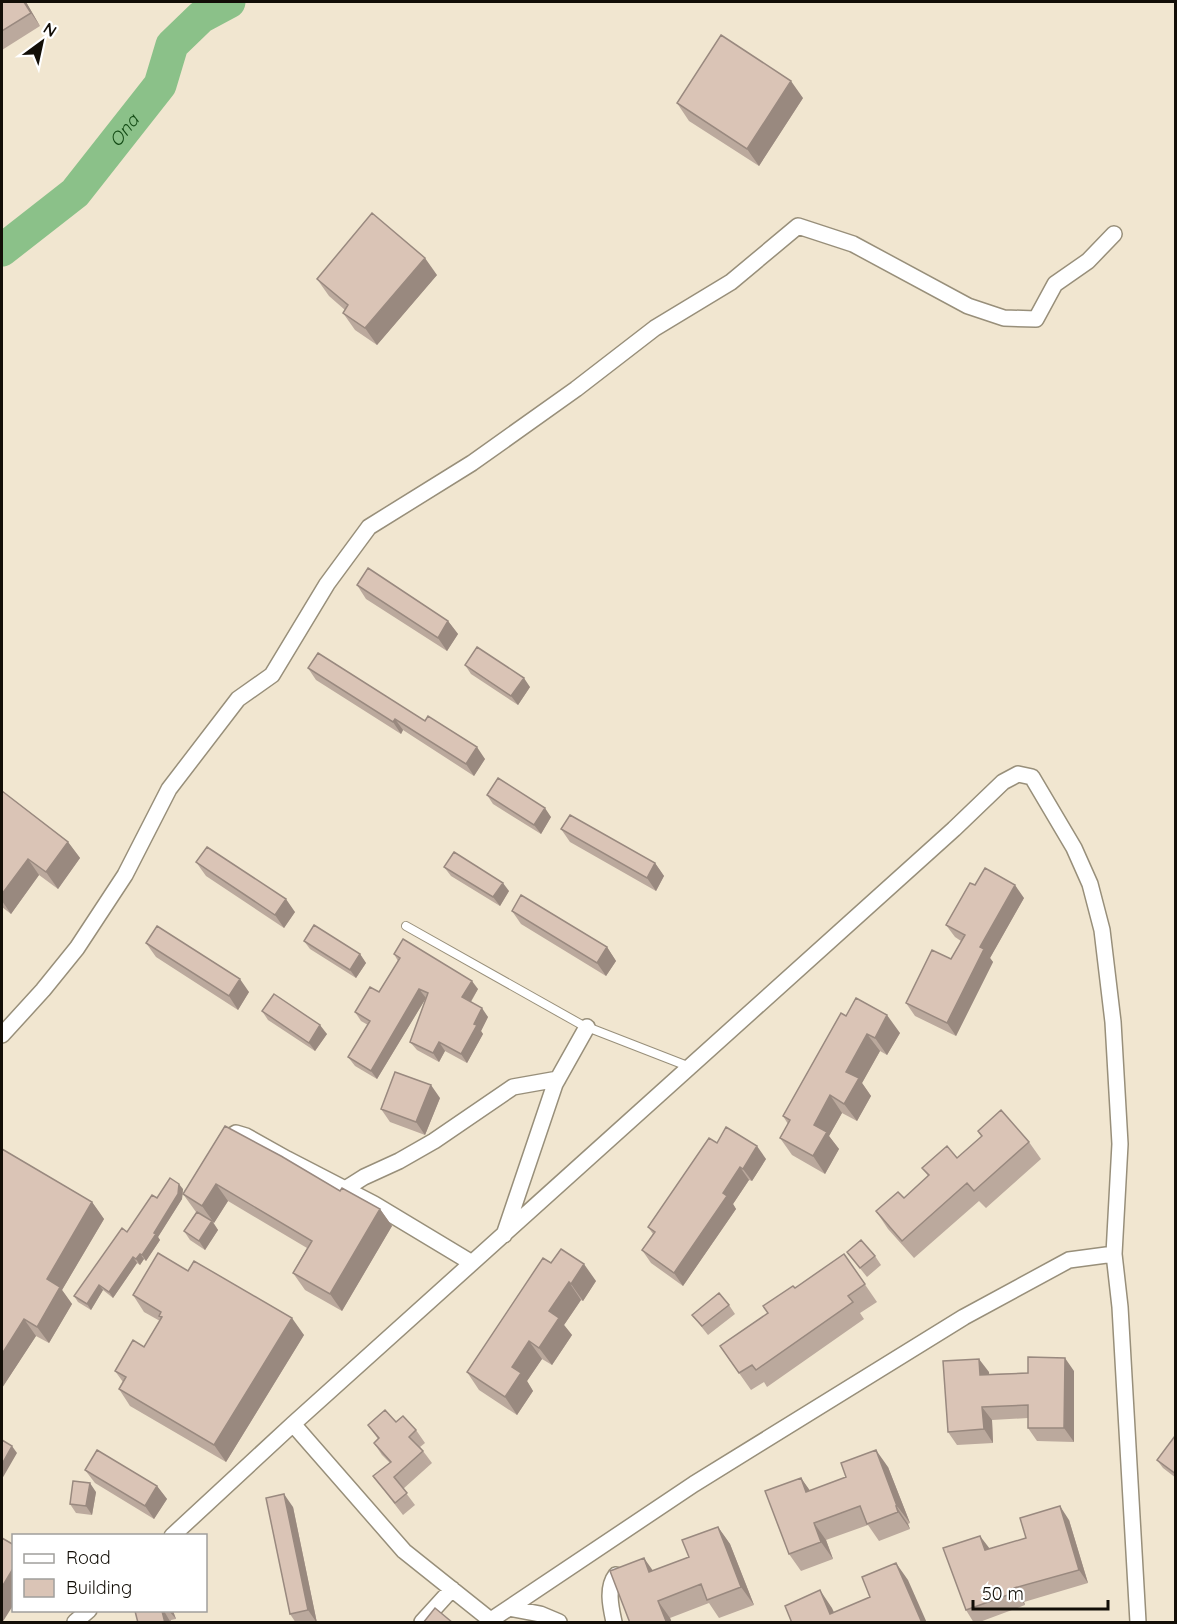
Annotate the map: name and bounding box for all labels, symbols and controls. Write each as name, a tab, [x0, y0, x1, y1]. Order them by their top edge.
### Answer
north arrow	[12, 12, 72, 72]
text: N	[40, 18, 61, 41]
water label: Ona	[104, 109, 144, 151]
legend	[12, 1534, 207, 1612]
text: Road	[66, 1546, 111, 1569]
scale bar	[973, 1573, 1108, 1611]
text: Building	[66, 1576, 132, 1599]
text: 50 m	[982, 1582, 1024, 1605]

